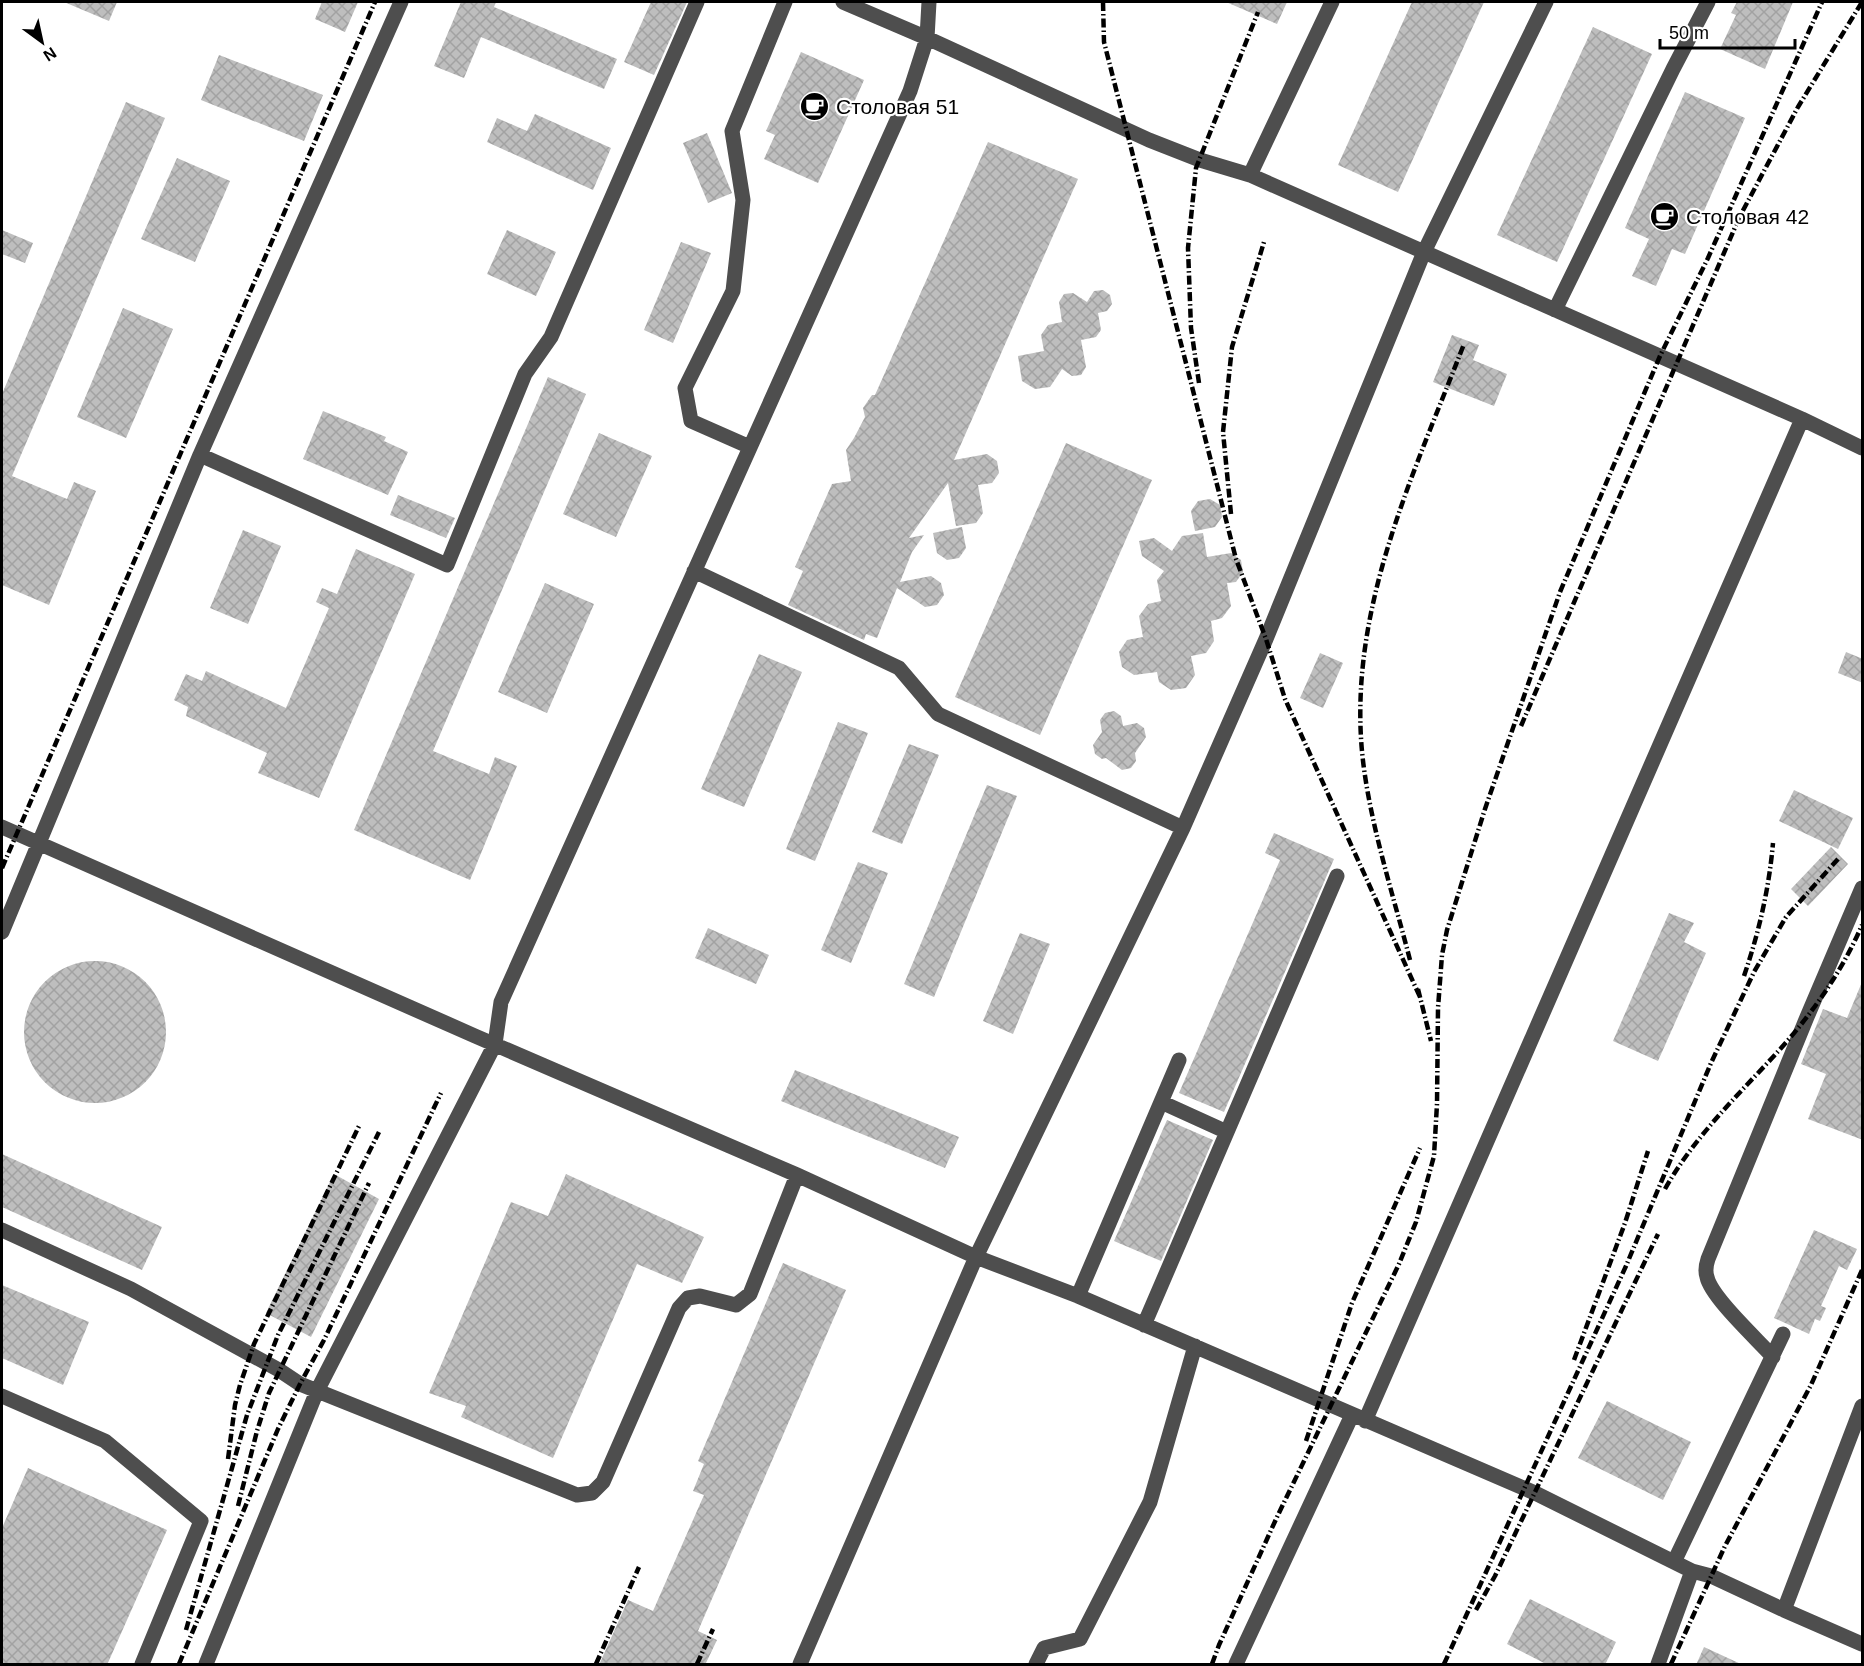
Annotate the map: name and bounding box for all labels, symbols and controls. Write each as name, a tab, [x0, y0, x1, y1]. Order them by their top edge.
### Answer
north arrow	[12, 12, 72, 72]
scale bar	[1660, 12, 1795, 50]
text: 50 m	[1669, 23, 1709, 43]
text: N	[40, 44, 59, 64]
cafe icon: Столовая 51	[799, 90, 831, 122]
place label: Столовая 51	[836, 95, 959, 118]
cafe icon: Столовая 42	[1649, 200, 1681, 232]
place label: Столовая 42	[1686, 205, 1809, 228]

